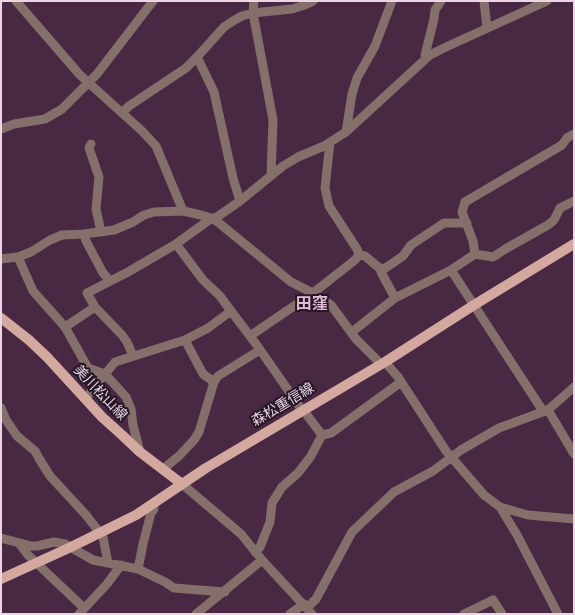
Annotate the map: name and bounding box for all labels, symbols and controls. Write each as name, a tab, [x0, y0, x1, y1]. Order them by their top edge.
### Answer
district label: 田窪	[296, 295, 328, 315]
street label: 美川松山線	[70, 362, 130, 424]
street label: 森松重信線	[249, 380, 317, 430]

